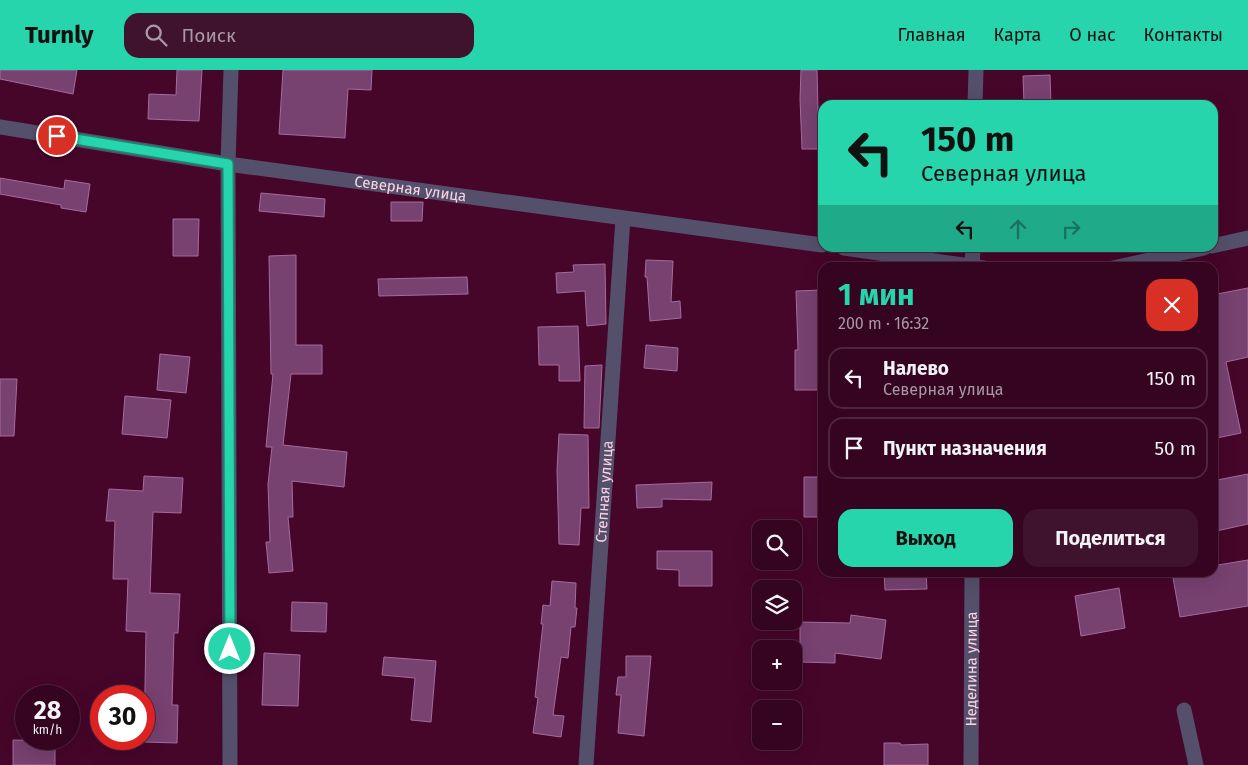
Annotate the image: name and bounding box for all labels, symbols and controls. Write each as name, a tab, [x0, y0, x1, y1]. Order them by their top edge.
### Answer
search box	[124, 13, 474, 58]
text: Turnly	[25, 21, 94, 49]
icon: search	[142, 21, 170, 49]
text: Поиск	[182, 24, 236, 47]
text: Главная	[898, 24, 966, 46]
text: Карта	[994, 24, 1041, 46]
text: О нас	[1069, 24, 1116, 46]
text: Контакты	[1144, 24, 1223, 46]
pin	[36, 115, 78, 157]
text: 150 m	[921, 118, 1014, 160]
icon: left	[838, 120, 903, 185]
icon: arrive	[43, 122, 71, 150]
text: Северная улица	[921, 160, 1087, 187]
street label: Северная улица	[353, 172, 468, 205]
icon: left	[951, 215, 979, 243]
icon: ahead	[1004, 215, 1032, 243]
icon: right	[1057, 215, 1085, 243]
text: 1 мин	[838, 277, 915, 313]
button: close	[1146, 279, 1198, 331]
text: 200 m · 16:32	[838, 314, 929, 333]
text: Налево	[883, 357, 949, 380]
icon: left	[840, 364, 868, 392]
text: 150 m	[1146, 367, 1196, 390]
text: Северная улица	[883, 380, 1003, 399]
icon: arrive	[840, 434, 868, 462]
text: Пункт назначения	[883, 437, 1047, 460]
text: 50 m	[1155, 437, 1196, 460]
street label: Степная улица	[592, 440, 617, 543]
button: Выход	[838, 509, 1013, 567]
button: Поделиться	[1023, 509, 1198, 567]
map controls	[752, 520, 802, 750]
button: search	[752, 520, 802, 570]
button: layers	[752, 580, 802, 630]
street label: Неделина улица	[962, 611, 981, 727]
position arrow	[203, 622, 255, 674]
button: +	[752, 640, 802, 690]
speed limit sign: 30	[90, 685, 155, 750]
text: 28	[34, 696, 61, 726]
button: −	[752, 700, 802, 750]
text: km/h	[33, 723, 62, 737]

